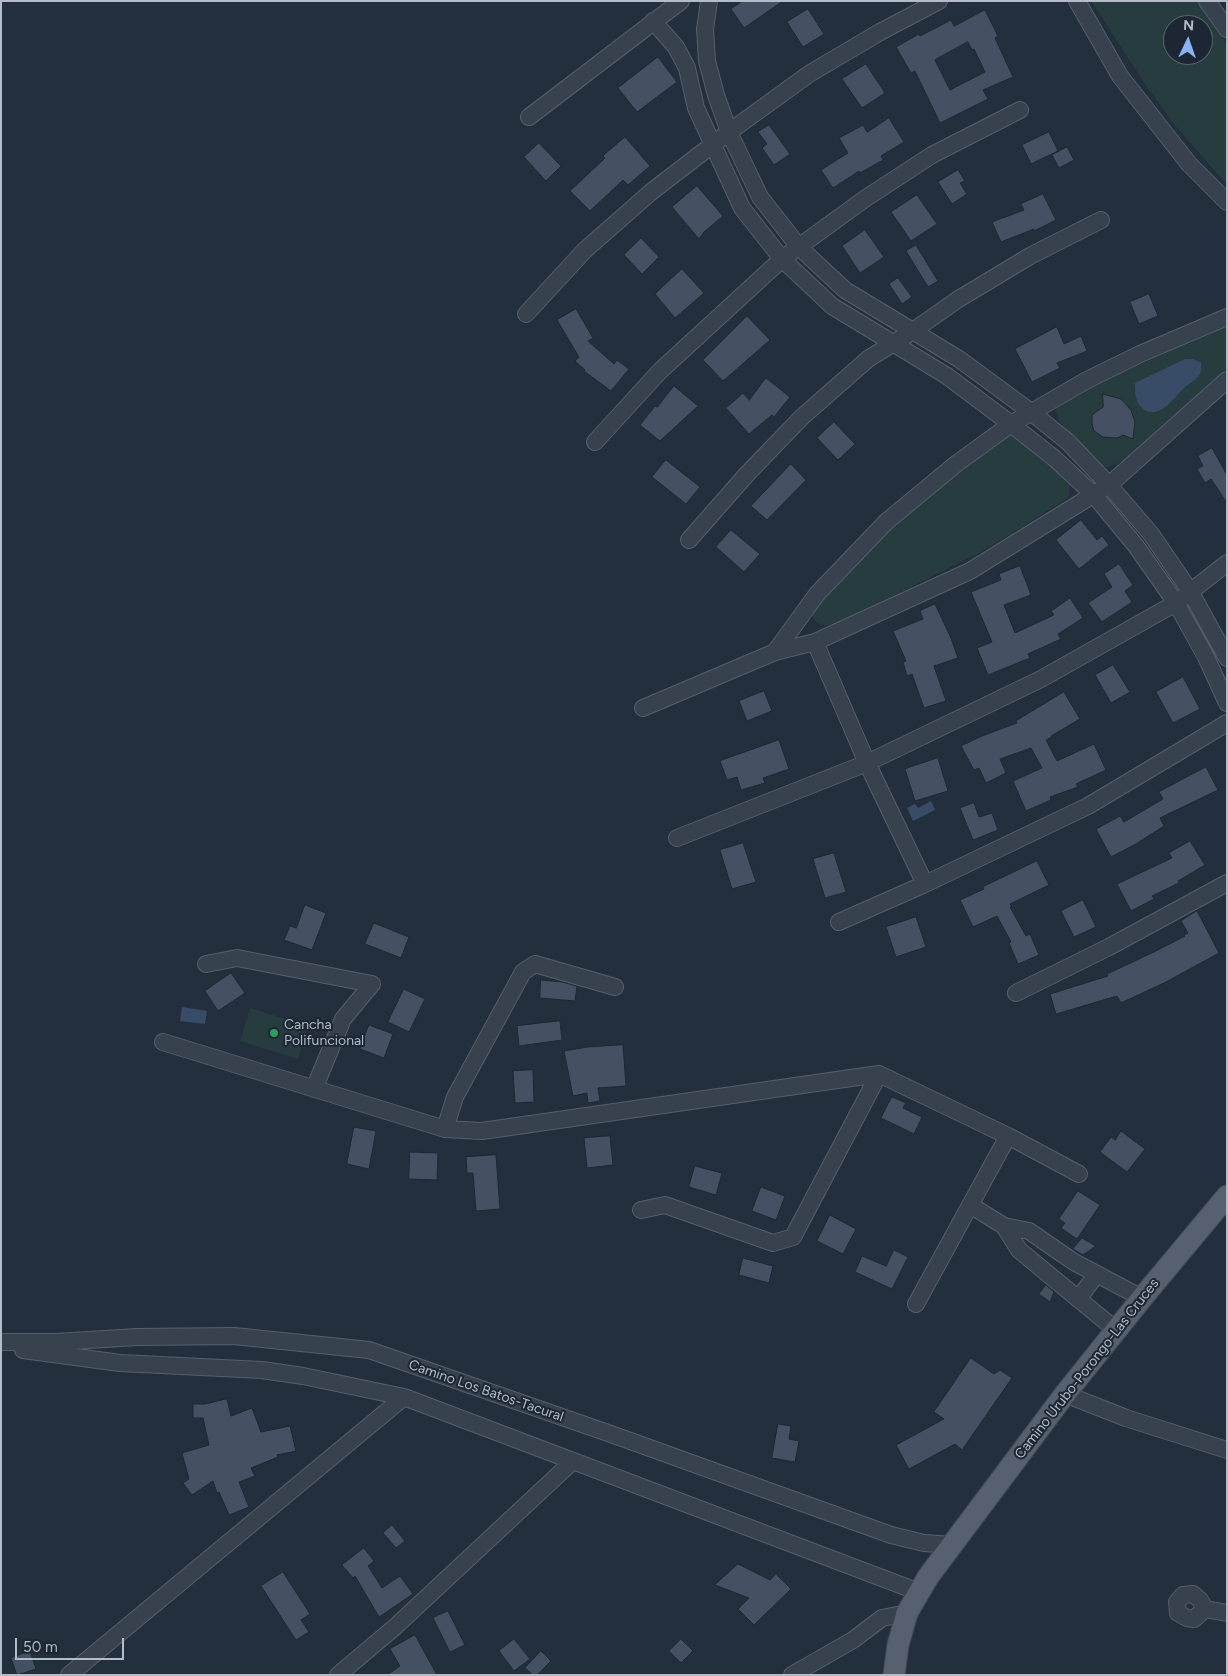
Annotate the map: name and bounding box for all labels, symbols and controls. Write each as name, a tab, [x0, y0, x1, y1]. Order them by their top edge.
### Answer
north arrow	[1163, 15, 1213, 65]
text: N	[1183, 17, 1195, 34]
place label: Cancha Polifuncional	[284, 1017, 364, 1050]
marker: Cancha Polifuncional	[268, 1027, 280, 1039]
street label: Camino Urubo-Porongo-Las Cruces	[1011, 1276, 1163, 1462]
street label: Camino Los Batos-Tacural	[406, 1357, 566, 1425]
scale bar	[18, 1628, 126, 1660]
text: 50 m	[23, 1638, 58, 1656]

